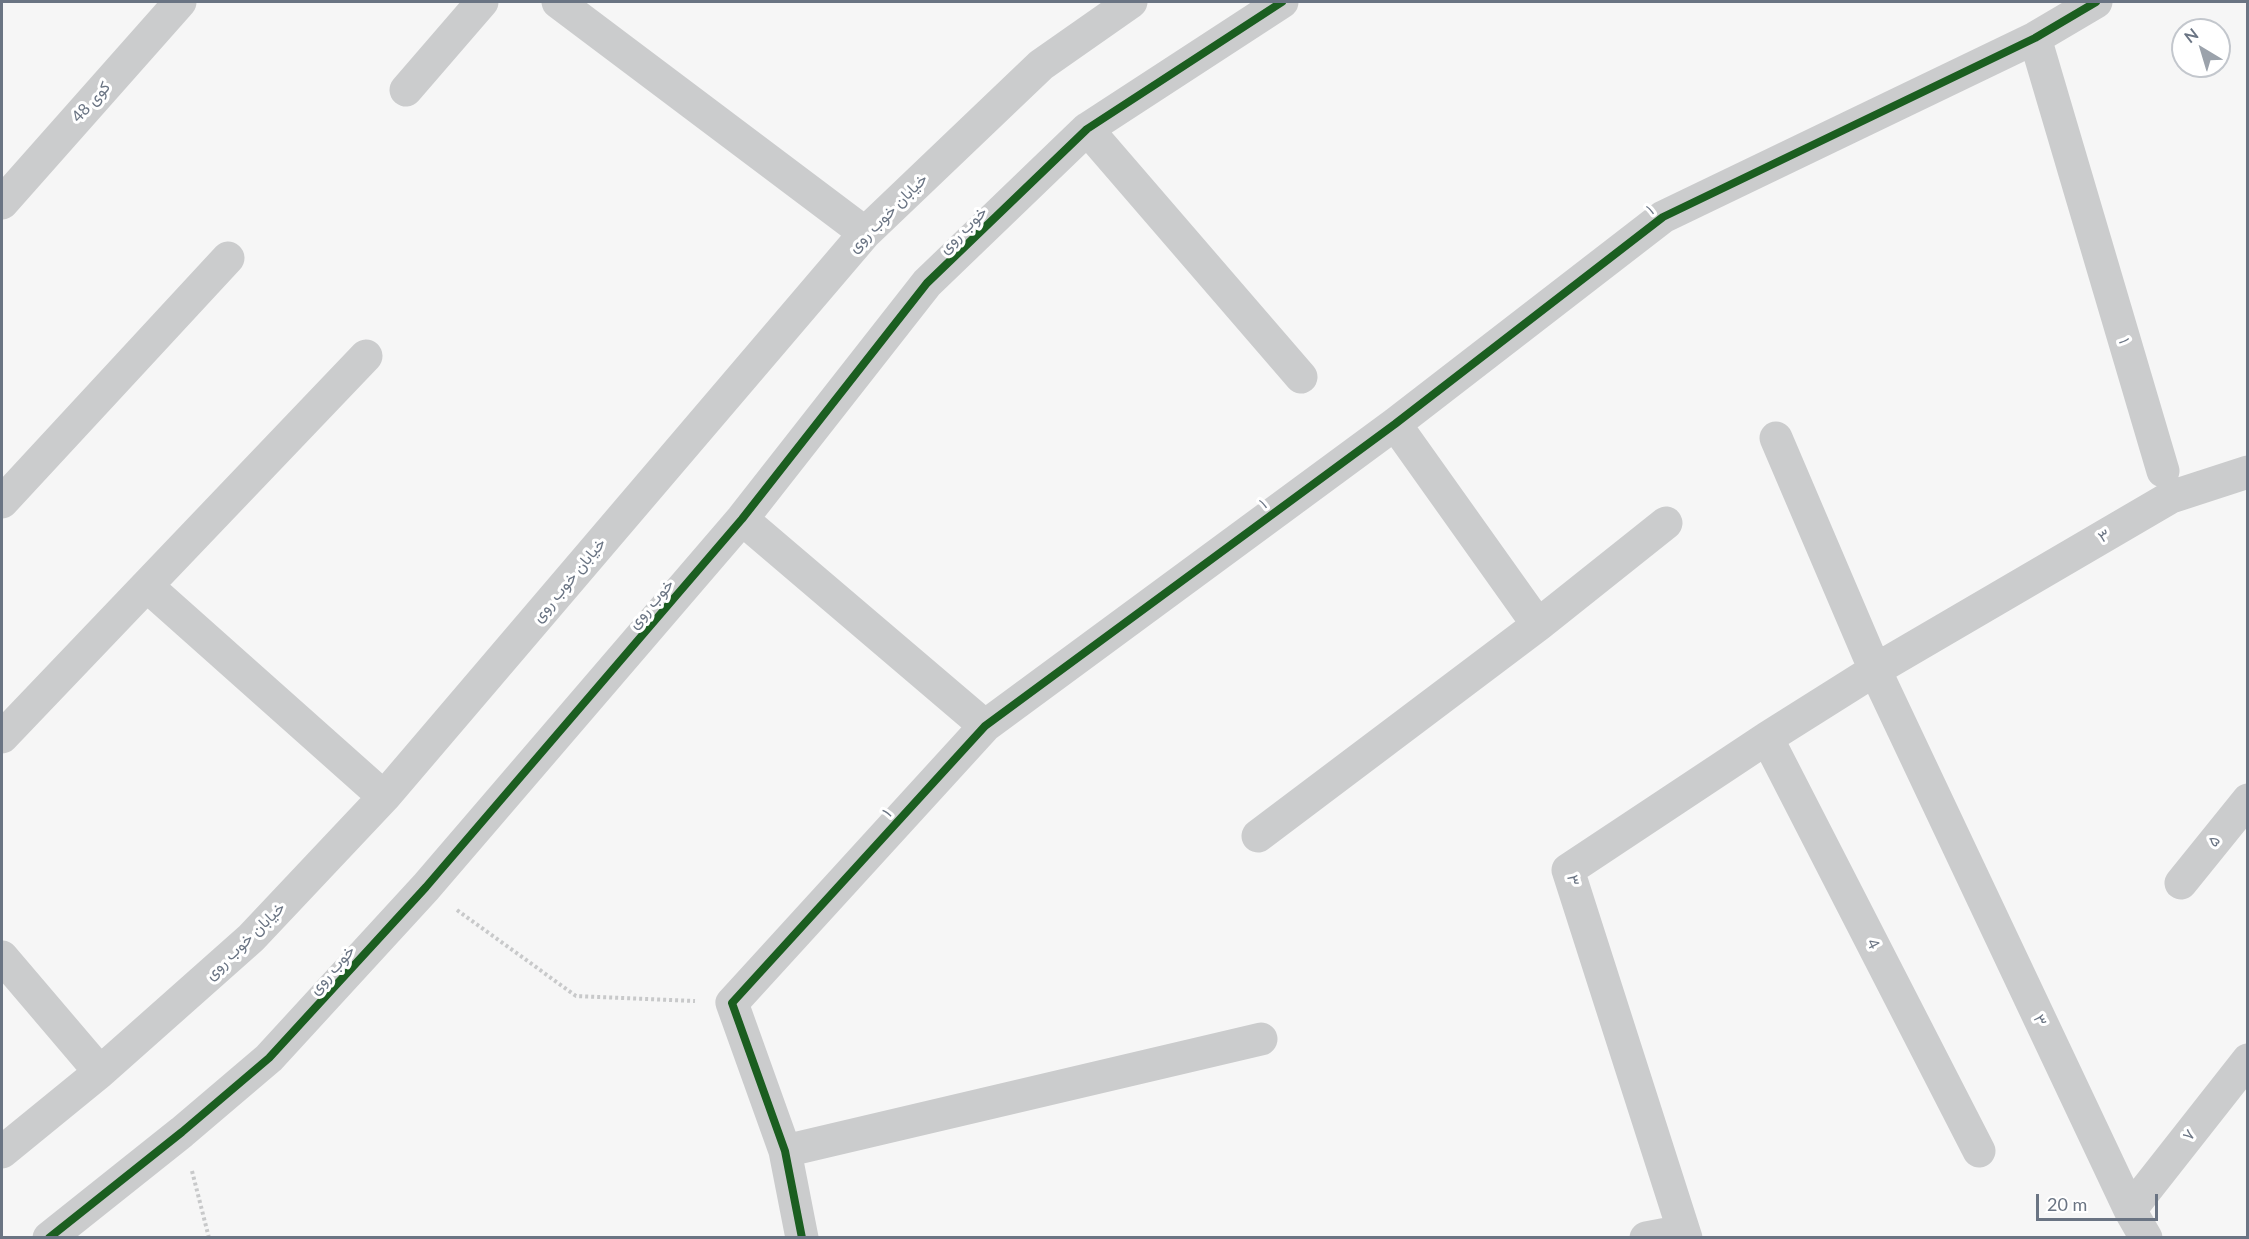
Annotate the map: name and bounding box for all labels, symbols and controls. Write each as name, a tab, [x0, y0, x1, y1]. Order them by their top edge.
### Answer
north arrow	[2171, 18, 2231, 78]
text: N	[2180, 24, 2202, 46]
street label: کوی 48	[68, 78, 114, 126]
street label: خیابان خوب روی	[844, 169, 932, 257]
street label: ۱	[1642, 201, 1658, 219]
street label: خوب روی	[935, 202, 991, 258]
street label: ۱	[2114, 336, 2134, 346]
street label: ۱	[1255, 495, 1271, 513]
street label: ۳	[2095, 525, 2113, 547]
street label: خیابان خوب روی	[528, 534, 610, 626]
street label: خوب روی	[624, 575, 678, 633]
street label: ۱	[878, 805, 896, 821]
street label: ۵	[2204, 831, 2224, 851]
street label: ۳	[1563, 873, 1583, 887]
street label: خیابان خوب روی	[201, 898, 289, 984]
street label: 4	[1862, 936, 1884, 952]
street label: خوب روی	[305, 941, 359, 999]
street label: ۳	[2029, 1011, 2051, 1029]
street label: ۷	[2179, 1125, 2199, 1145]
scale bar	[2039, 1182, 2160, 1220]
text: 20 m	[2047, 1193, 2087, 1215]

